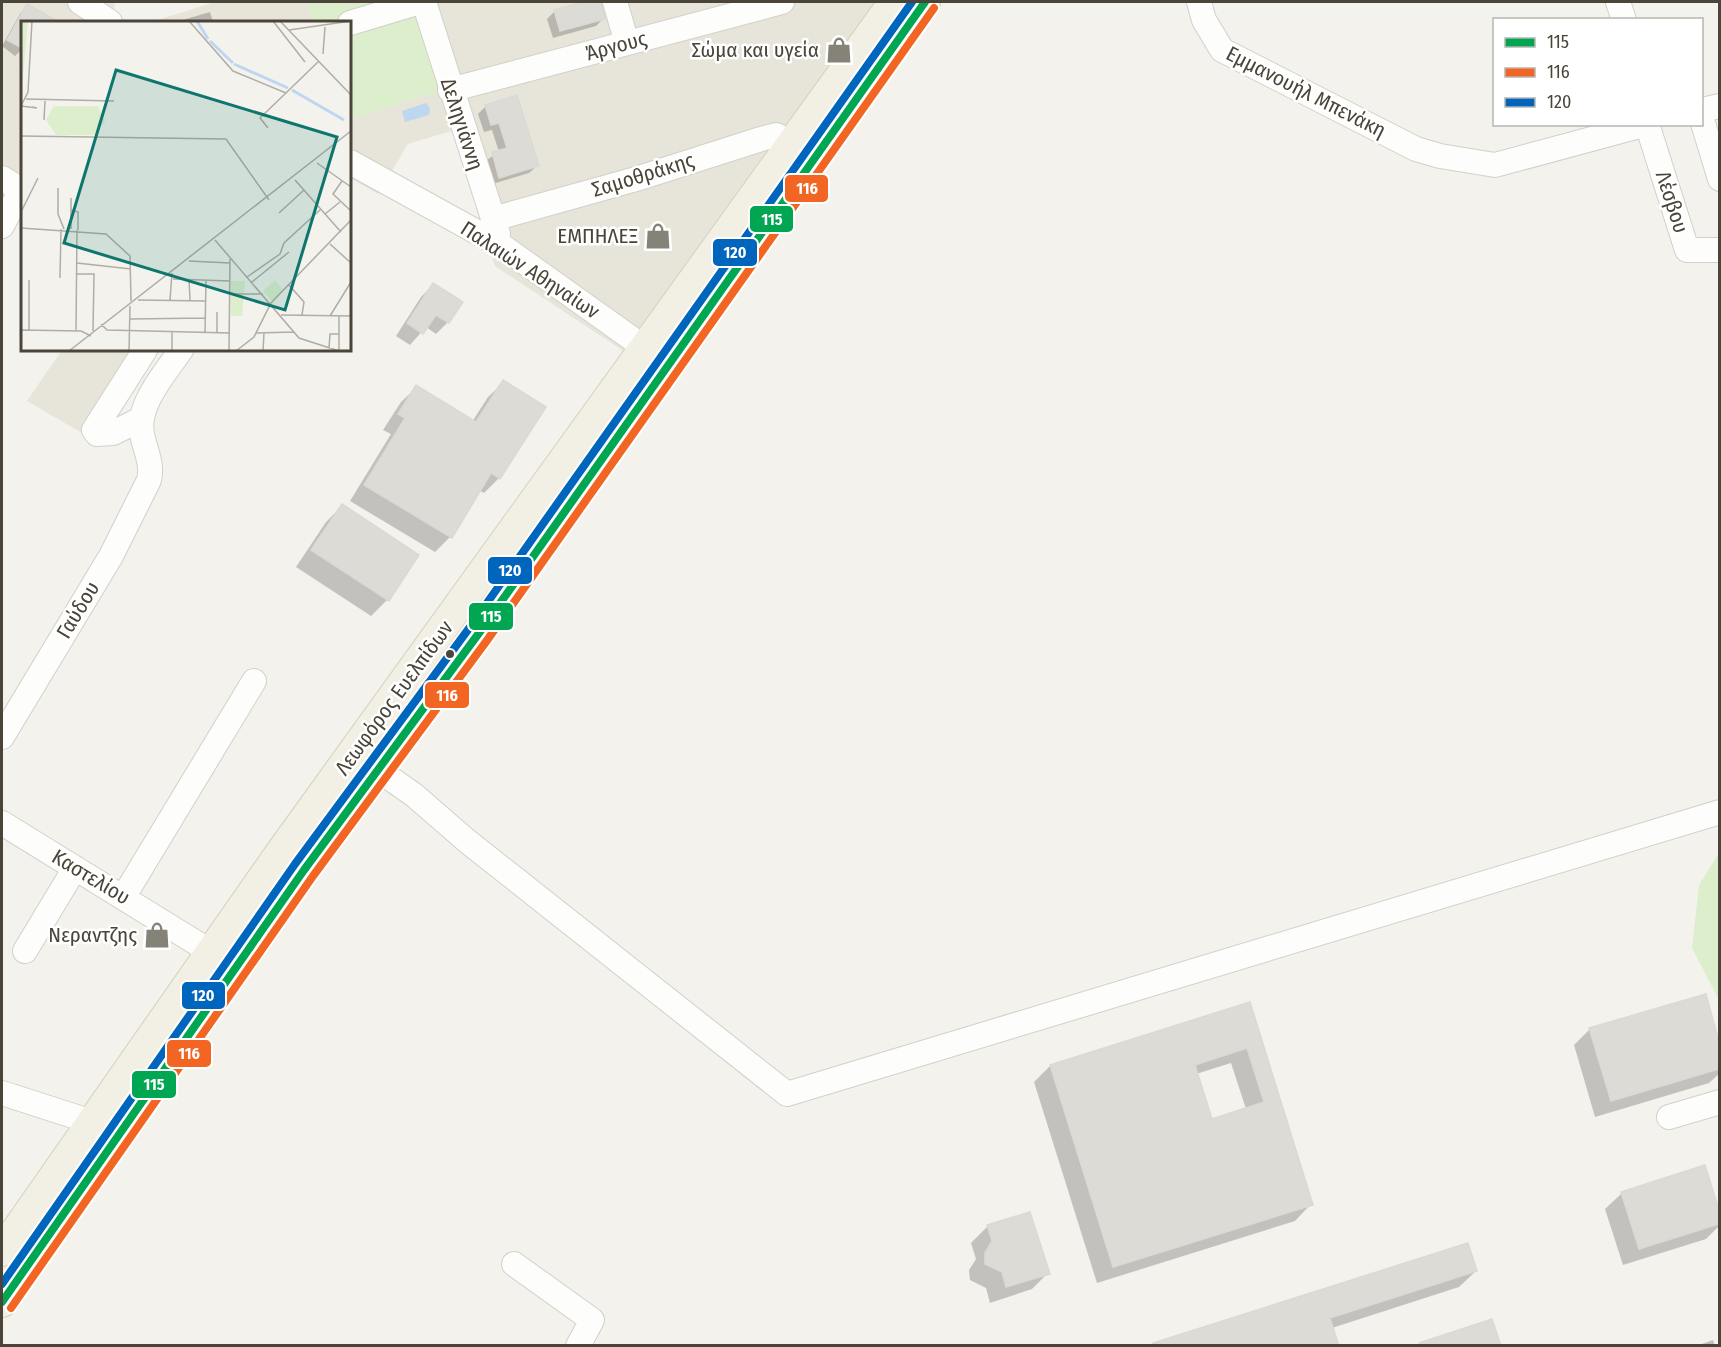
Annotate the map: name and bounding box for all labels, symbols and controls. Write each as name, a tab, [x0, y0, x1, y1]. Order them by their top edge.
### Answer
legend	[1493, 18, 1703, 126]
inset map	[21, 21, 351, 351]
street label: Άργους	[582, 25, 650, 67]
text: 115	[1547, 31, 1569, 53]
shop icon: Σώμα και υγεία	[824, 35, 854, 65]
place label: Σώμα και υγεία	[692, 37, 819, 63]
street label: Εμμανουήλ Μπενάκη	[1222, 41, 1390, 143]
text: 116	[1547, 61, 1570, 83]
street label: Δεληγιάννη	[435, 74, 489, 174]
text: 120	[1547, 91, 1571, 113]
street label: Σαμοθράκης	[589, 147, 697, 203]
street label: Λέσβου	[1650, 168, 1694, 236]
line badge: 116	[784, 174, 829, 203]
text: 116	[796, 179, 818, 198]
line badge: 115	[749, 205, 794, 233]
text: 115	[761, 210, 783, 229]
street label: Παλαιών Αθηναίων	[456, 215, 604, 325]
shop icon: ΕΜΠΗΛΕΞ	[643, 221, 673, 251]
place label: ΕΜΠΗΛΕΞ	[557, 223, 638, 249]
line badge: 120	[712, 238, 758, 267]
text: 120	[724, 243, 747, 262]
line badge: 120	[487, 556, 533, 585]
text: 120	[499, 561, 522, 580]
street label: Γαύδου	[51, 577, 105, 643]
line badge: 115	[468, 602, 514, 631]
text: 115	[480, 607, 502, 626]
street label: Λεωφόρος Ευελπίδων	[329, 616, 459, 780]
unlabelled marker	[444, 648, 456, 660]
line badge: 116	[424, 681, 470, 709]
text: 116	[436, 686, 458, 705]
street label: Καστελίου	[47, 844, 135, 910]
shop icon: Νεραντζης	[142, 920, 172, 950]
place label: Νεραντζης	[48, 922, 137, 948]
line badge: 120	[181, 981, 226, 1010]
text: 120	[192, 986, 215, 1005]
line badge: 116	[166, 1039, 212, 1068]
text: 116	[178, 1044, 200, 1063]
line badge: 115	[131, 1070, 177, 1099]
text: 115	[143, 1075, 165, 1094]

